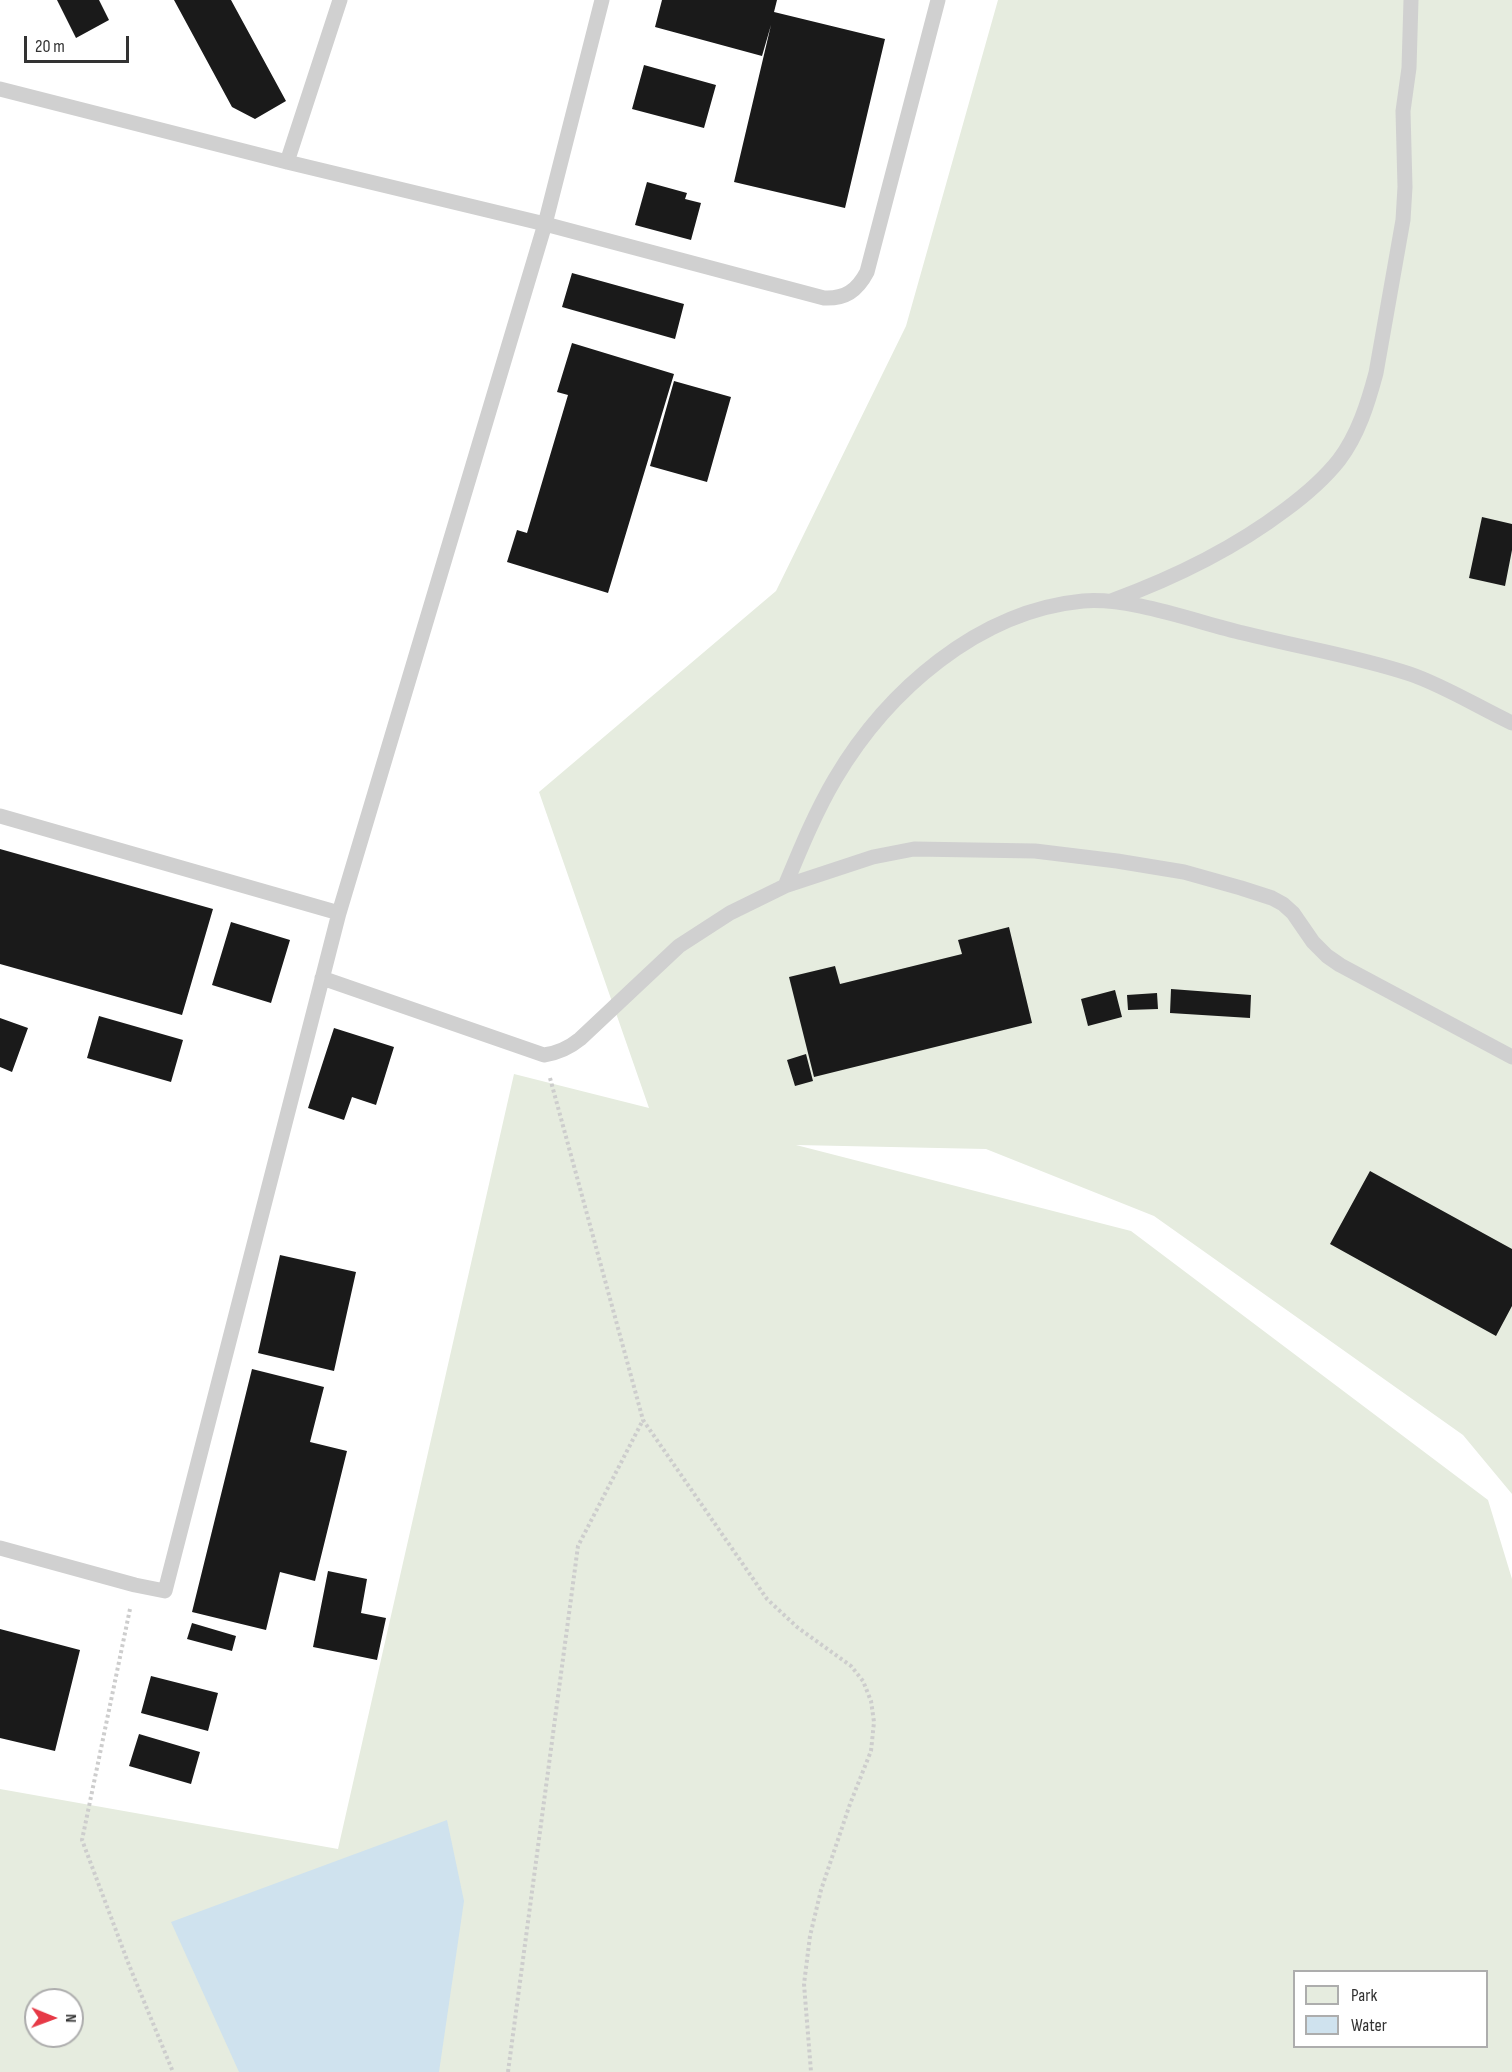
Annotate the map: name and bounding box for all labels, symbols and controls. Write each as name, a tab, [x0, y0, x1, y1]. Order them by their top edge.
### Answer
scale bar	[27, 24, 132, 62]
text: 20 m	[35, 36, 65, 57]
legend	[1293, 1970, 1488, 2048]
text: Park	[1351, 1985, 1377, 2006]
north arrow	[24, 1988, 84, 2048]
text: N	[61, 2014, 80, 2023]
text: Water	[1351, 2015, 1387, 2036]

